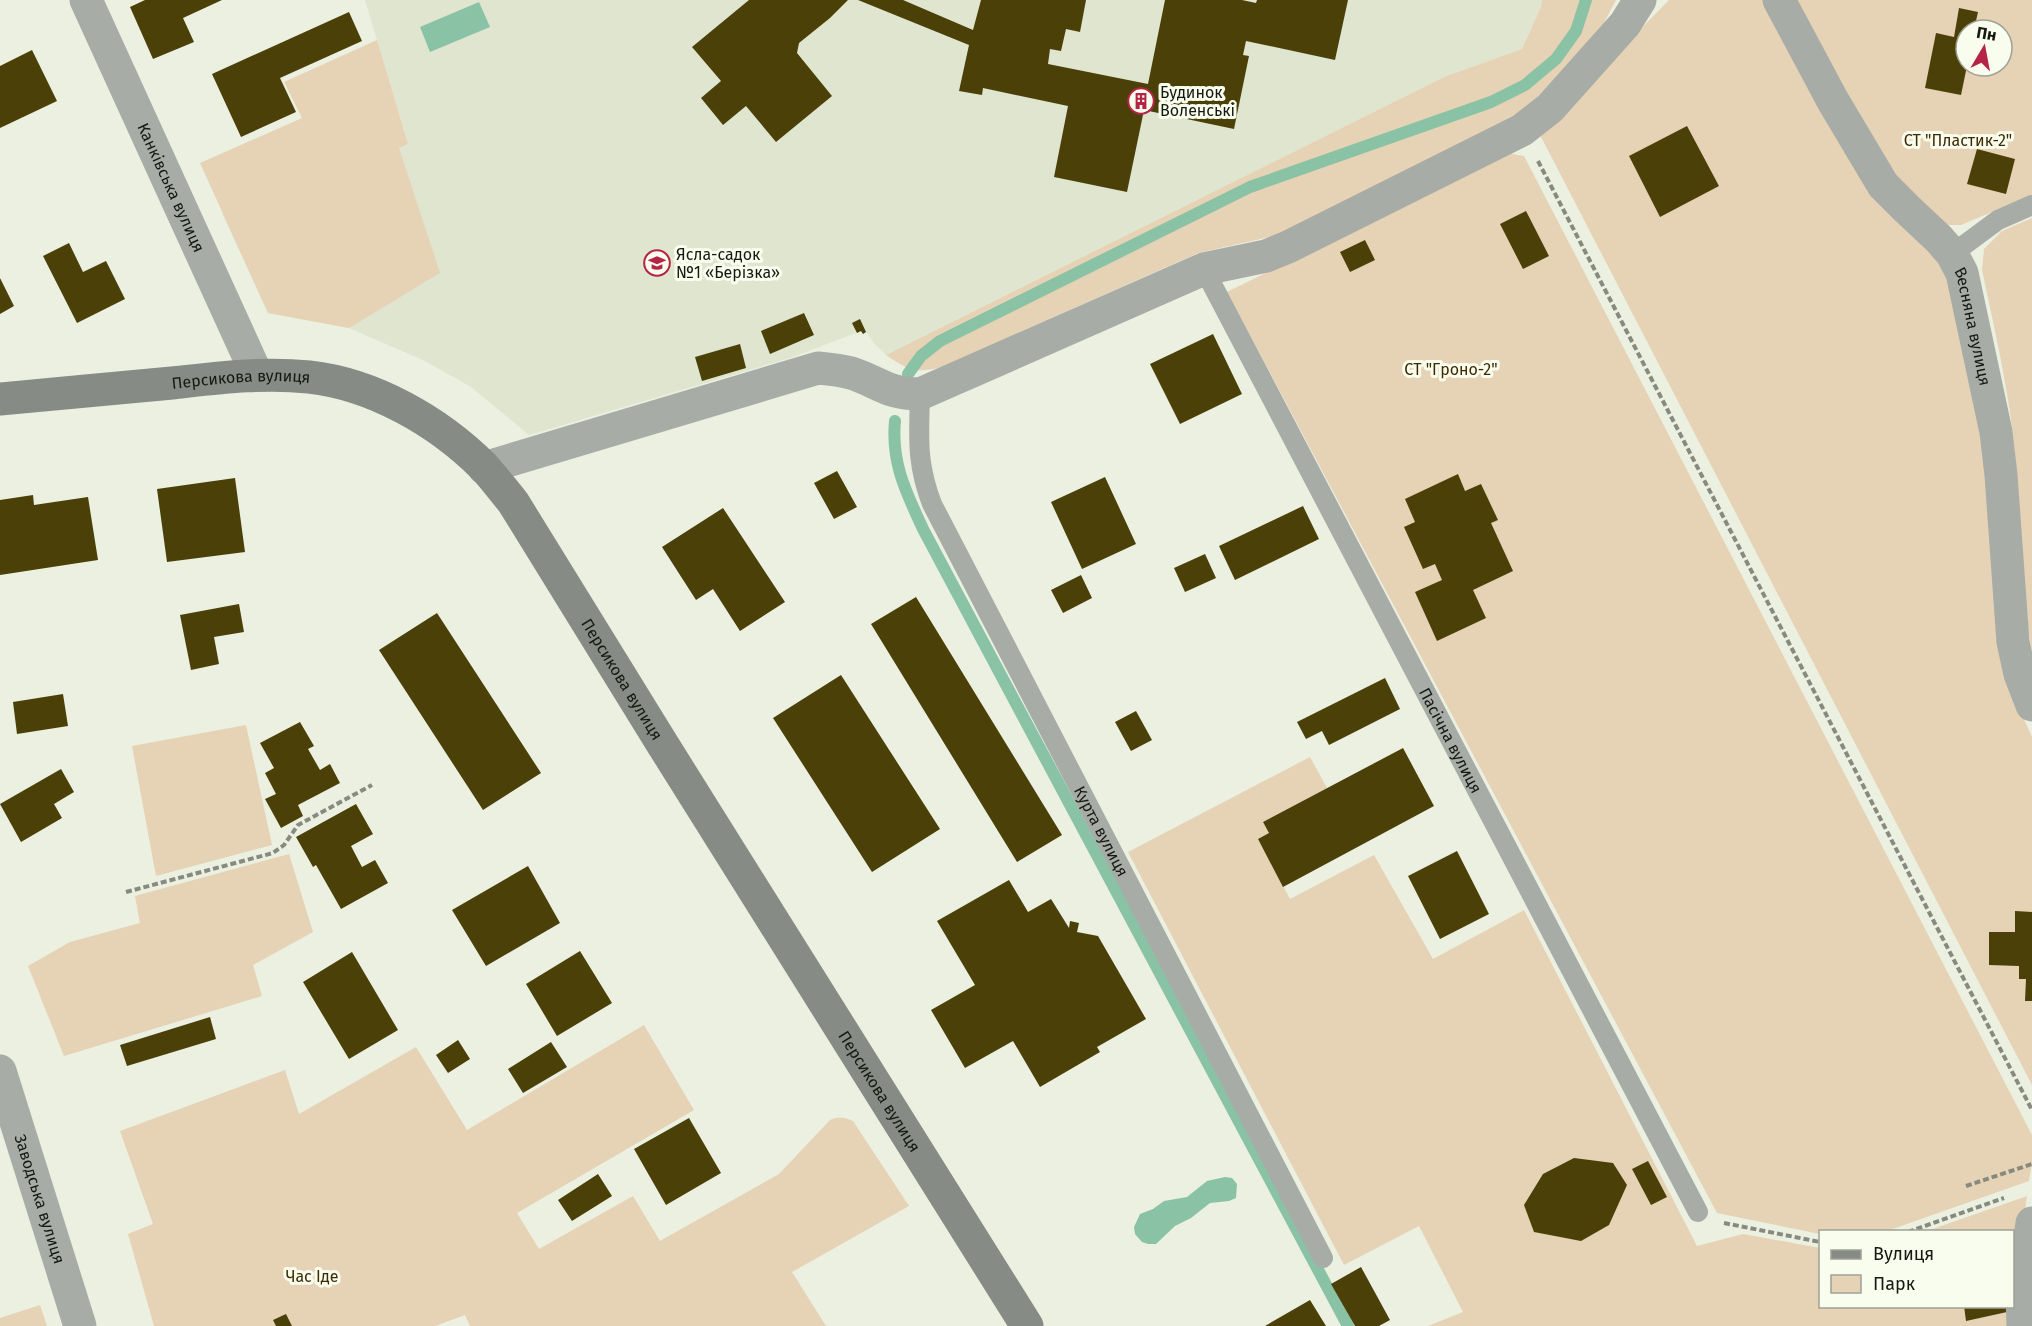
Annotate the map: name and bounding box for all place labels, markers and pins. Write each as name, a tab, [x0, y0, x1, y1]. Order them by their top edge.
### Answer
place label: Будинок Воленські	[1160, 83, 1235, 120]
building icon: Будинок Воленські	[1126, 86, 1156, 116]
place label: Ясла-садок №1 «Берізка»	[676, 245, 780, 282]
school or university icon: Ясла-садок №1 «Берізка»	[642, 248, 672, 278]

